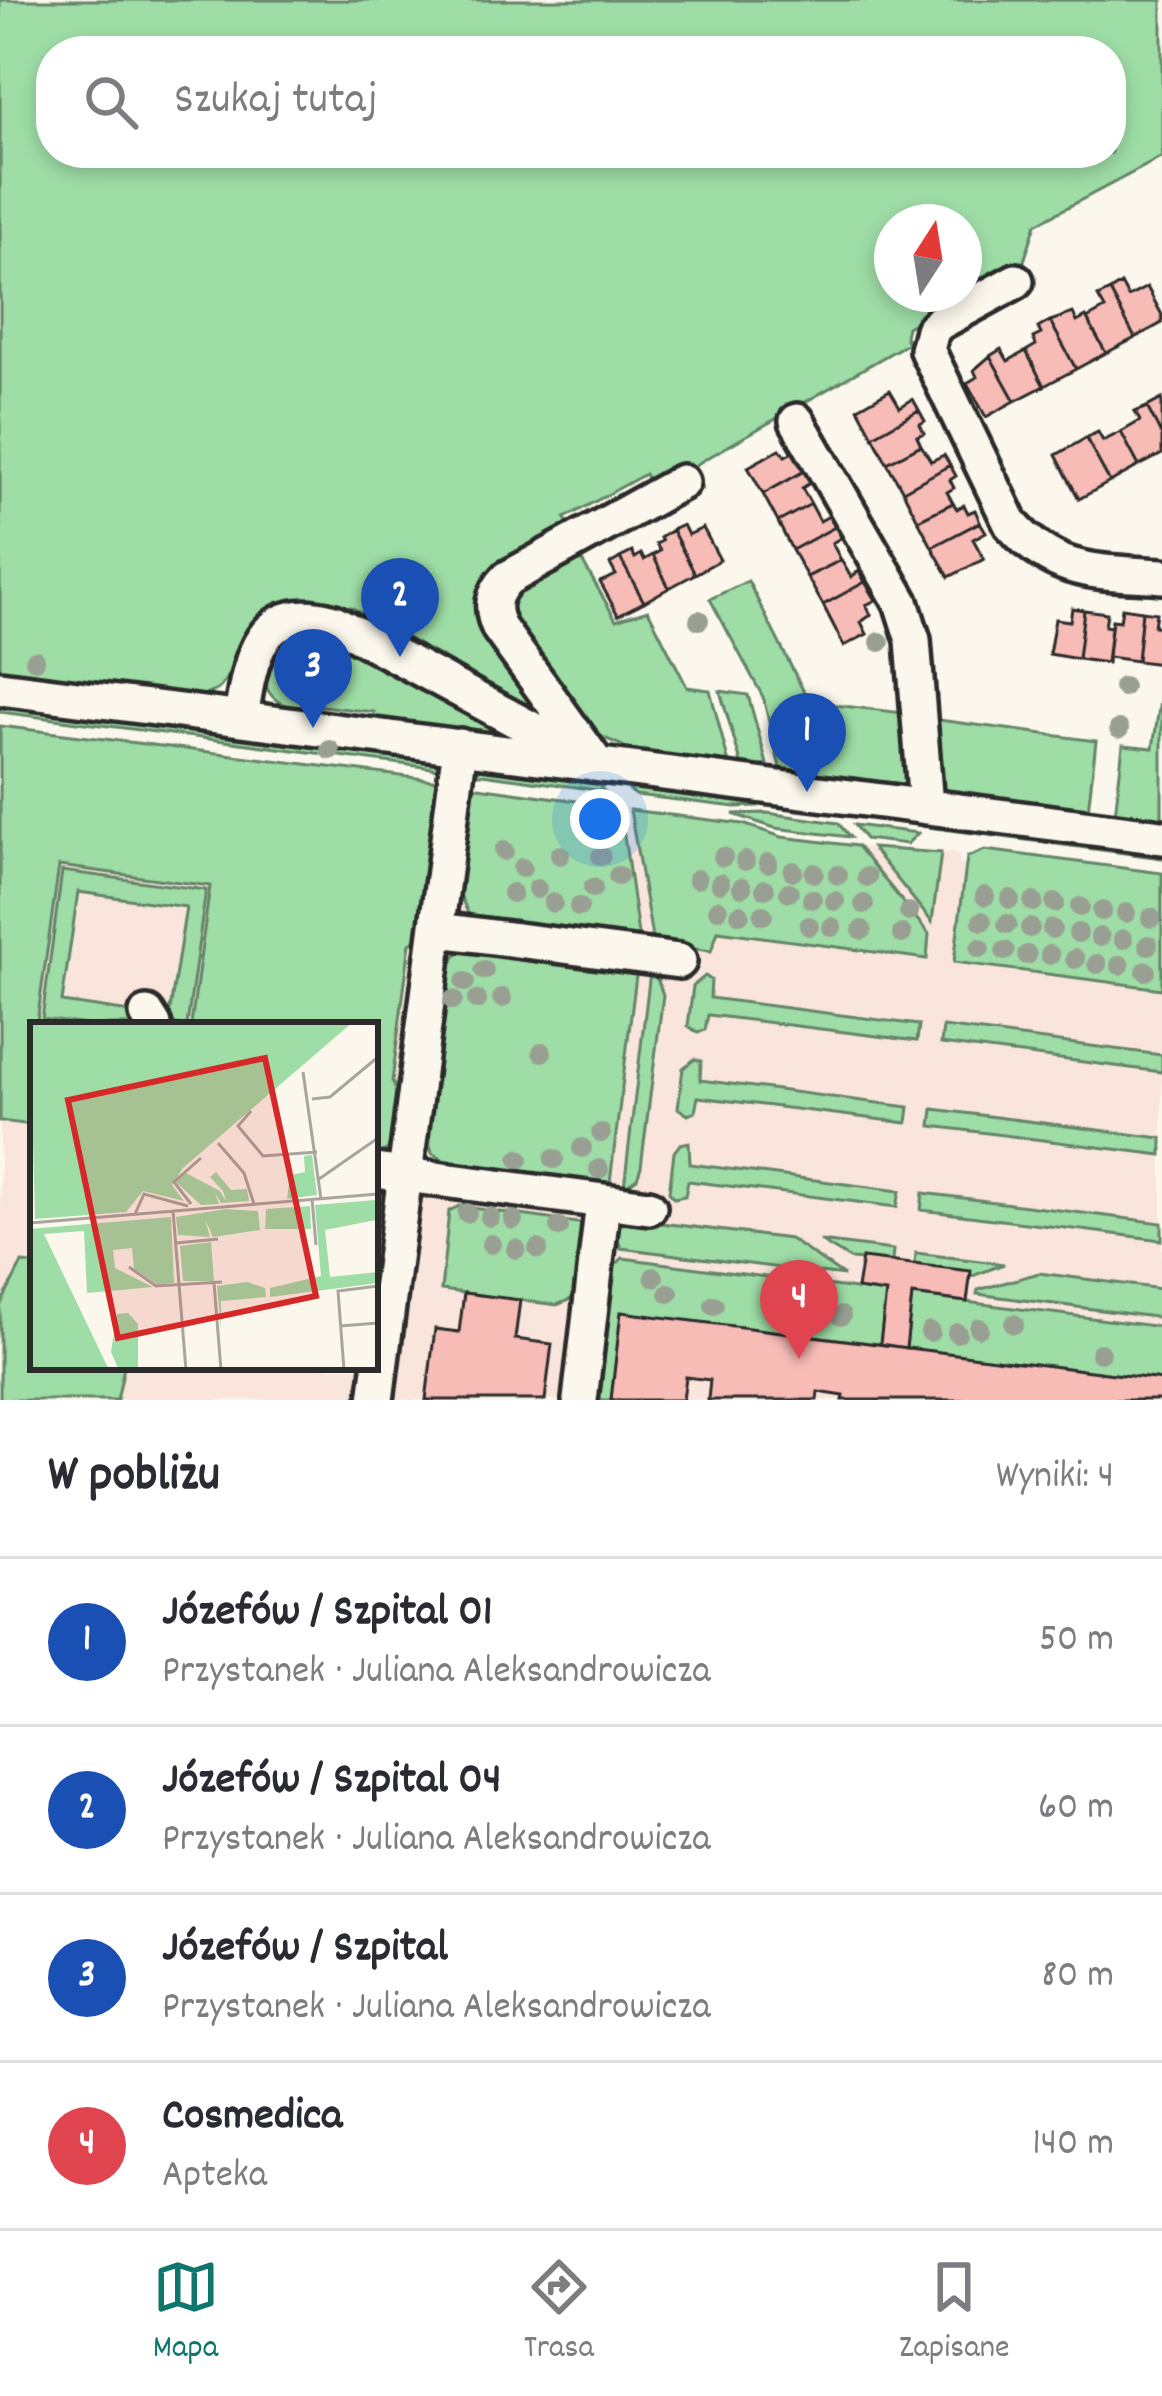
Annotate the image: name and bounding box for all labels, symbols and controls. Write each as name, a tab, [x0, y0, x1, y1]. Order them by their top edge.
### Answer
search box	[36, 36, 1126, 168]
icon: search	[78, 69, 144, 135]
text: Szukaj tutaj	[174, 70, 378, 134]
north arrow	[874, 204, 982, 312]
pin: 2	[361, 558, 439, 657]
pin: 3	[274, 629, 352, 728]
pin: 1	[768, 693, 846, 792]
your location	[570, 789, 630, 849]
inset map	[30, 1022, 378, 1370]
pin: 4	[760, 1260, 838, 1359]
text: W pobliżu	[48, 1442, 220, 1514]
text: Wyniki: 4	[996, 1451, 1114, 1506]
text: Józefów / Szpital 01	[162, 1582, 493, 1646]
text: 1	[83, 1614, 91, 1669]
text: 50 m	[1039, 1614, 1114, 1669]
text: Przystanek · Juliana Aleksandrowicza	[162, 1646, 710, 1701]
text: Józefów / Szpital 04	[162, 1750, 501, 1814]
text: 2	[78, 1782, 96, 1837]
text: 60 m	[1038, 1782, 1114, 1837]
text: Przystanek · Juliana Aleksandrowicza	[162, 1814, 710, 1869]
text: Józefów / Szpital	[162, 1918, 448, 1982]
text: 3	[78, 1950, 96, 2005]
text: 80 m	[1041, 1950, 1114, 2005]
text: Przystanek · Juliana Aleksandrowicza	[162, 1982, 710, 2037]
text: Cosmedica	[162, 2086, 342, 2150]
text: 4	[79, 2118, 95, 2173]
text: 140 m	[1032, 2118, 1114, 2173]
text: Apteka	[162, 2150, 267, 2205]
tab: Mapa	[153, 2254, 219, 2373]
tab: Trasa	[524, 2254, 594, 2373]
tab: Zapisane	[899, 2254, 1009, 2373]

